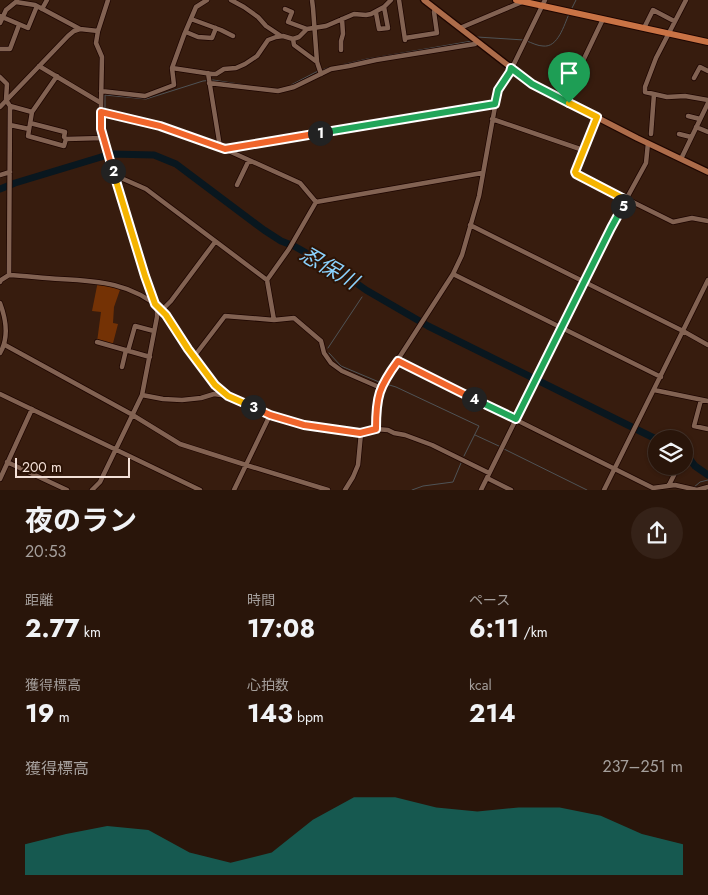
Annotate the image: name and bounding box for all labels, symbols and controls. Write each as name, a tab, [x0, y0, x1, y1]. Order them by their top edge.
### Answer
pin	[548, 52, 590, 103]
icon: arrive	[555, 59, 583, 87]
pin: 1	[308, 120, 332, 146]
text: 1	[317, 123, 324, 143]
pin: 2	[100, 158, 126, 184]
text: 2	[109, 161, 118, 181]
pin: 5	[610, 194, 636, 218]
text: 5	[619, 196, 628, 216]
water label: 忍保川	[294, 239, 366, 298]
pin: 4	[462, 386, 486, 412]
text: 4	[470, 389, 479, 409]
pin: 3	[240, 394, 266, 420]
text: 3	[249, 397, 258, 417]
map controls	[648, 430, 693, 475]
button: layers	[648, 430, 693, 475]
scale bar	[15, 455, 130, 478]
text: 200 m	[22, 457, 62, 477]
text: 夜のラン	[25, 500, 137, 541]
button: share	[631, 507, 683, 559]
text: 20:53	[25, 540, 66, 563]
text: 距離	[25, 590, 53, 610]
text: 時間	[247, 590, 275, 610]
text: ペース	[469, 590, 510, 610]
text: 2.77	[25, 610, 80, 646]
text: 17:08	[247, 610, 315, 646]
text: 6:11	[469, 610, 519, 646]
text: km	[80, 622, 101, 642]
text: /km	[519, 622, 548, 642]
text: 獲得標高	[25, 675, 81, 695]
text: 心拍数	[247, 675, 289, 695]
text: kcal	[469, 675, 492, 695]
text: 19	[25, 695, 54, 731]
text: 143	[247, 695, 293, 731]
text: 214	[469, 695, 516, 731]
text: m	[54, 707, 70, 727]
text: bpm	[293, 707, 324, 727]
text: 237–251 m	[603, 755, 683, 778]
text: 獲得標高	[25, 757, 89, 780]

